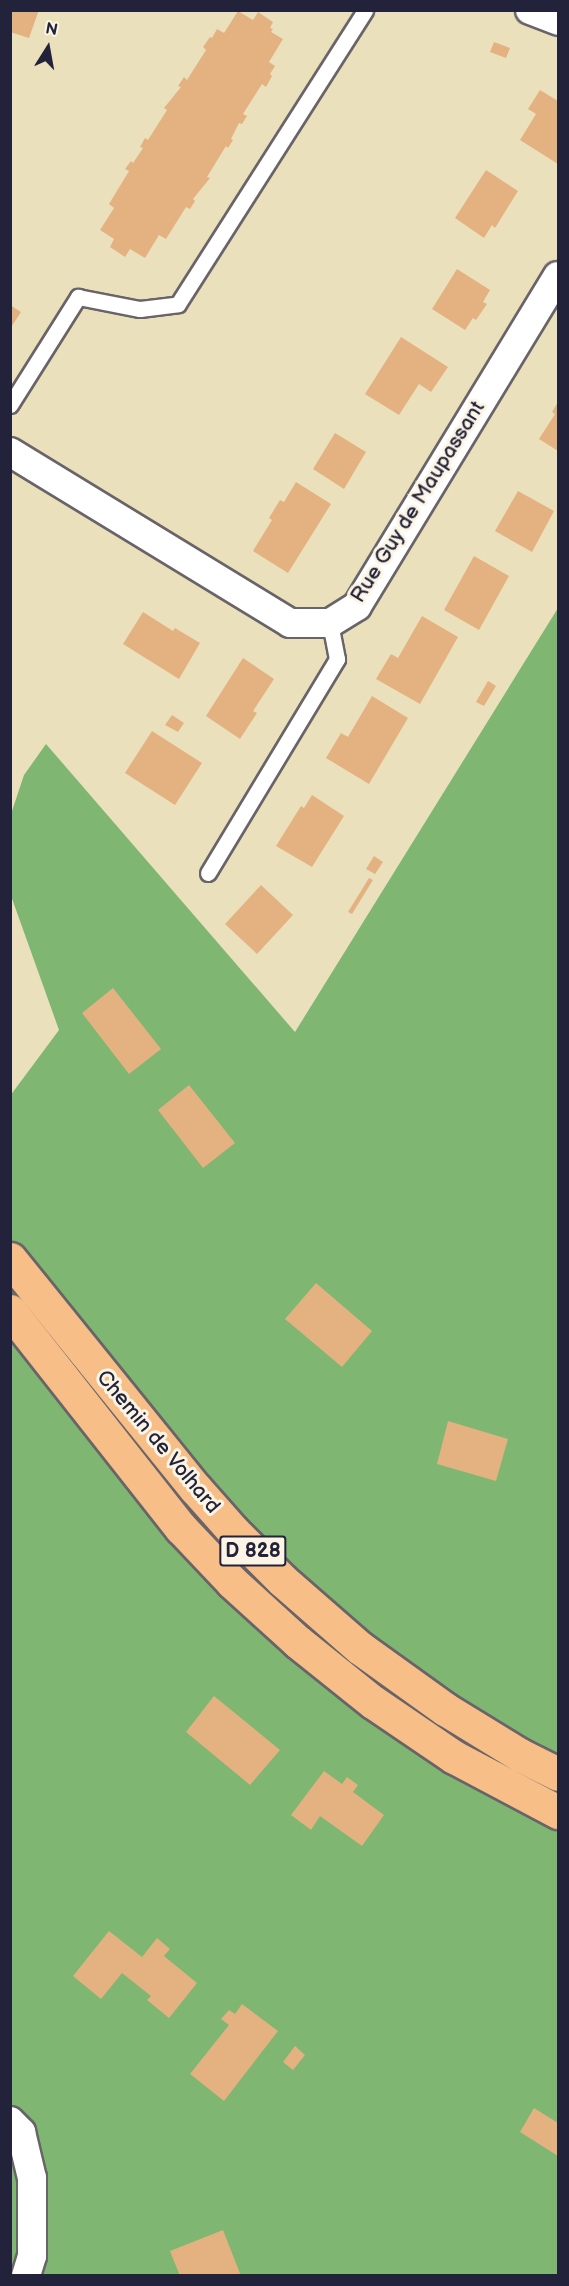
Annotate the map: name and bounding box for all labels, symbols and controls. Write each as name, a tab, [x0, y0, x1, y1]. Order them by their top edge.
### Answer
north arrow	[18, 18, 78, 78]
text: N	[44, 19, 59, 40]
street label: Rue Guy de Maupassant	[345, 396, 491, 608]
street label: Chemin de Volhard	[91, 1365, 225, 1519]
road number: D 828	[218, 1534, 288, 1568]

